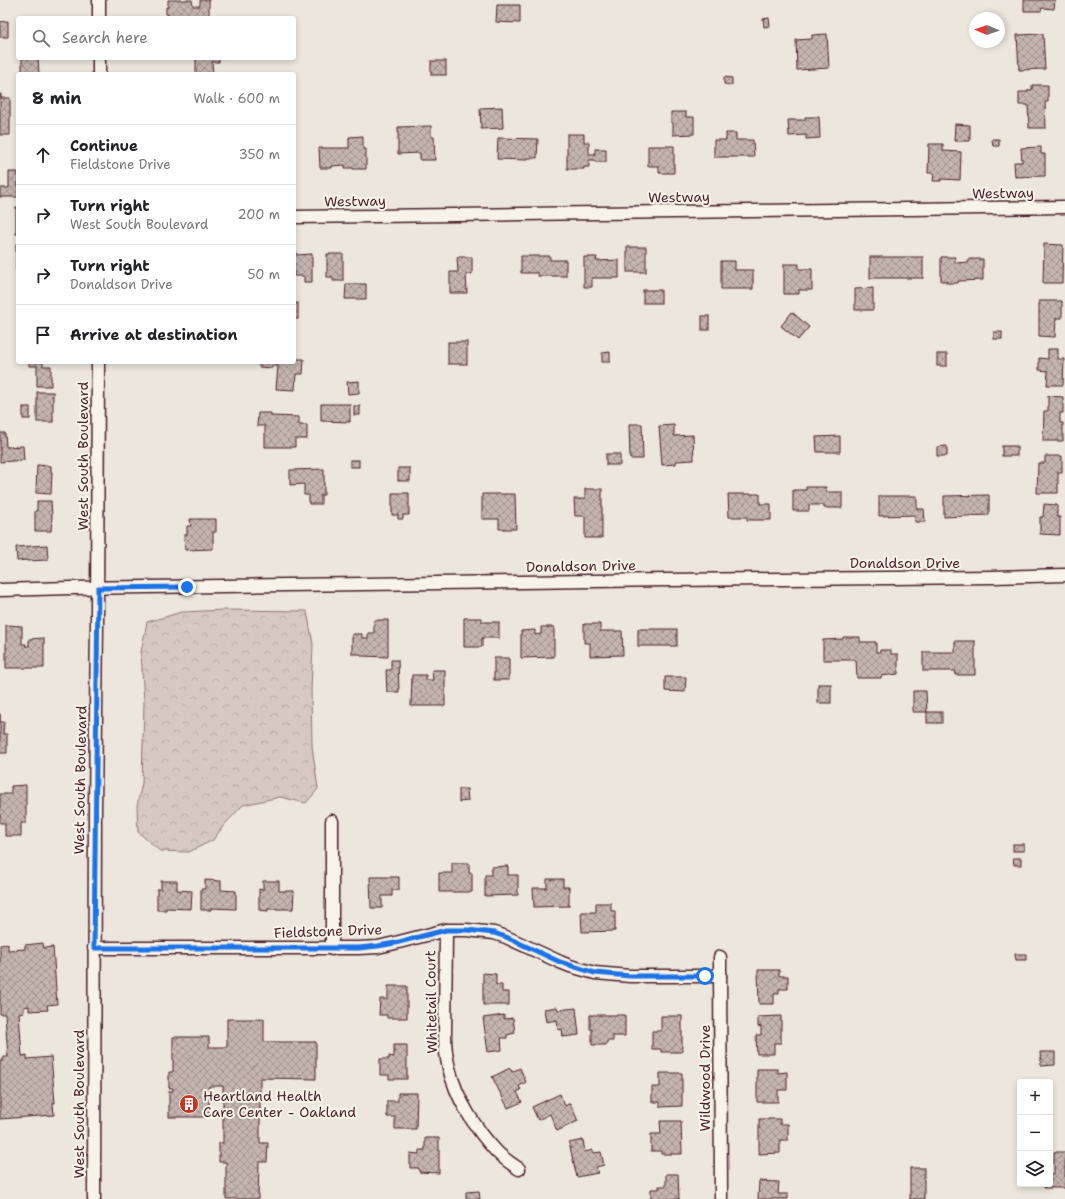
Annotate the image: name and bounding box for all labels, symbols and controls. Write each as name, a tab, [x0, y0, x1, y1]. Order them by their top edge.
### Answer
north arrow	[969, 12, 1005, 48]
search box	[16, 16, 296, 60]
icon: search	[30, 27, 52, 49]
text: Search here	[62, 28, 148, 48]
text: 8 min	[32, 87, 82, 109]
text: Walk · 600 m	[194, 90, 280, 107]
text: Continue	[70, 136, 138, 156]
icon: ahead	[32, 144, 54, 166]
text: 350 m	[239, 146, 280, 163]
text: Fieldstone Drive	[70, 156, 171, 173]
street label: Westway	[972, 183, 1034, 203]
street label: Westway	[648, 187, 710, 207]
street label: Westway	[324, 191, 386, 211]
text: Turn right	[70, 196, 150, 216]
icon: right	[32, 204, 54, 226]
text: 200 m	[238, 206, 280, 223]
text: West South Boulevard	[70, 216, 208, 233]
text: Turn right	[70, 256, 150, 276]
icon: right	[32, 264, 54, 286]
text: 50 m	[247, 266, 280, 283]
text: Donaldson Drive	[70, 276, 173, 293]
icon: arrive	[32, 324, 54, 346]
text: Arrive at destination	[70, 325, 238, 345]
street label: West South Boulevard	[74, 381, 92, 531]
street label: Donaldson Drive	[850, 554, 960, 572]
street label: Donaldson Drive	[526, 556, 636, 576]
route end	[178, 578, 196, 596]
street label: West South Boulevard	[70, 705, 90, 855]
street label: Fieldstone Drive	[274, 920, 383, 942]
street label: Whitetail Court	[421, 950, 441, 1054]
route start	[696, 967, 714, 985]
street label: Wildwood Drive	[696, 1024, 714, 1132]
street label: West South Boulevard	[70, 1029, 88, 1179]
map controls	[1017, 1079, 1053, 1187]
button: +	[1017, 1079, 1053, 1115]
place label: Heartland Health Care Center - Oakland	[203, 1087, 356, 1121]
building icon: Heartland Health Care Center - Oakland	[178, 1093, 200, 1115]
button: −	[1017, 1115, 1053, 1151]
button: layers	[1017, 1151, 1053, 1187]

